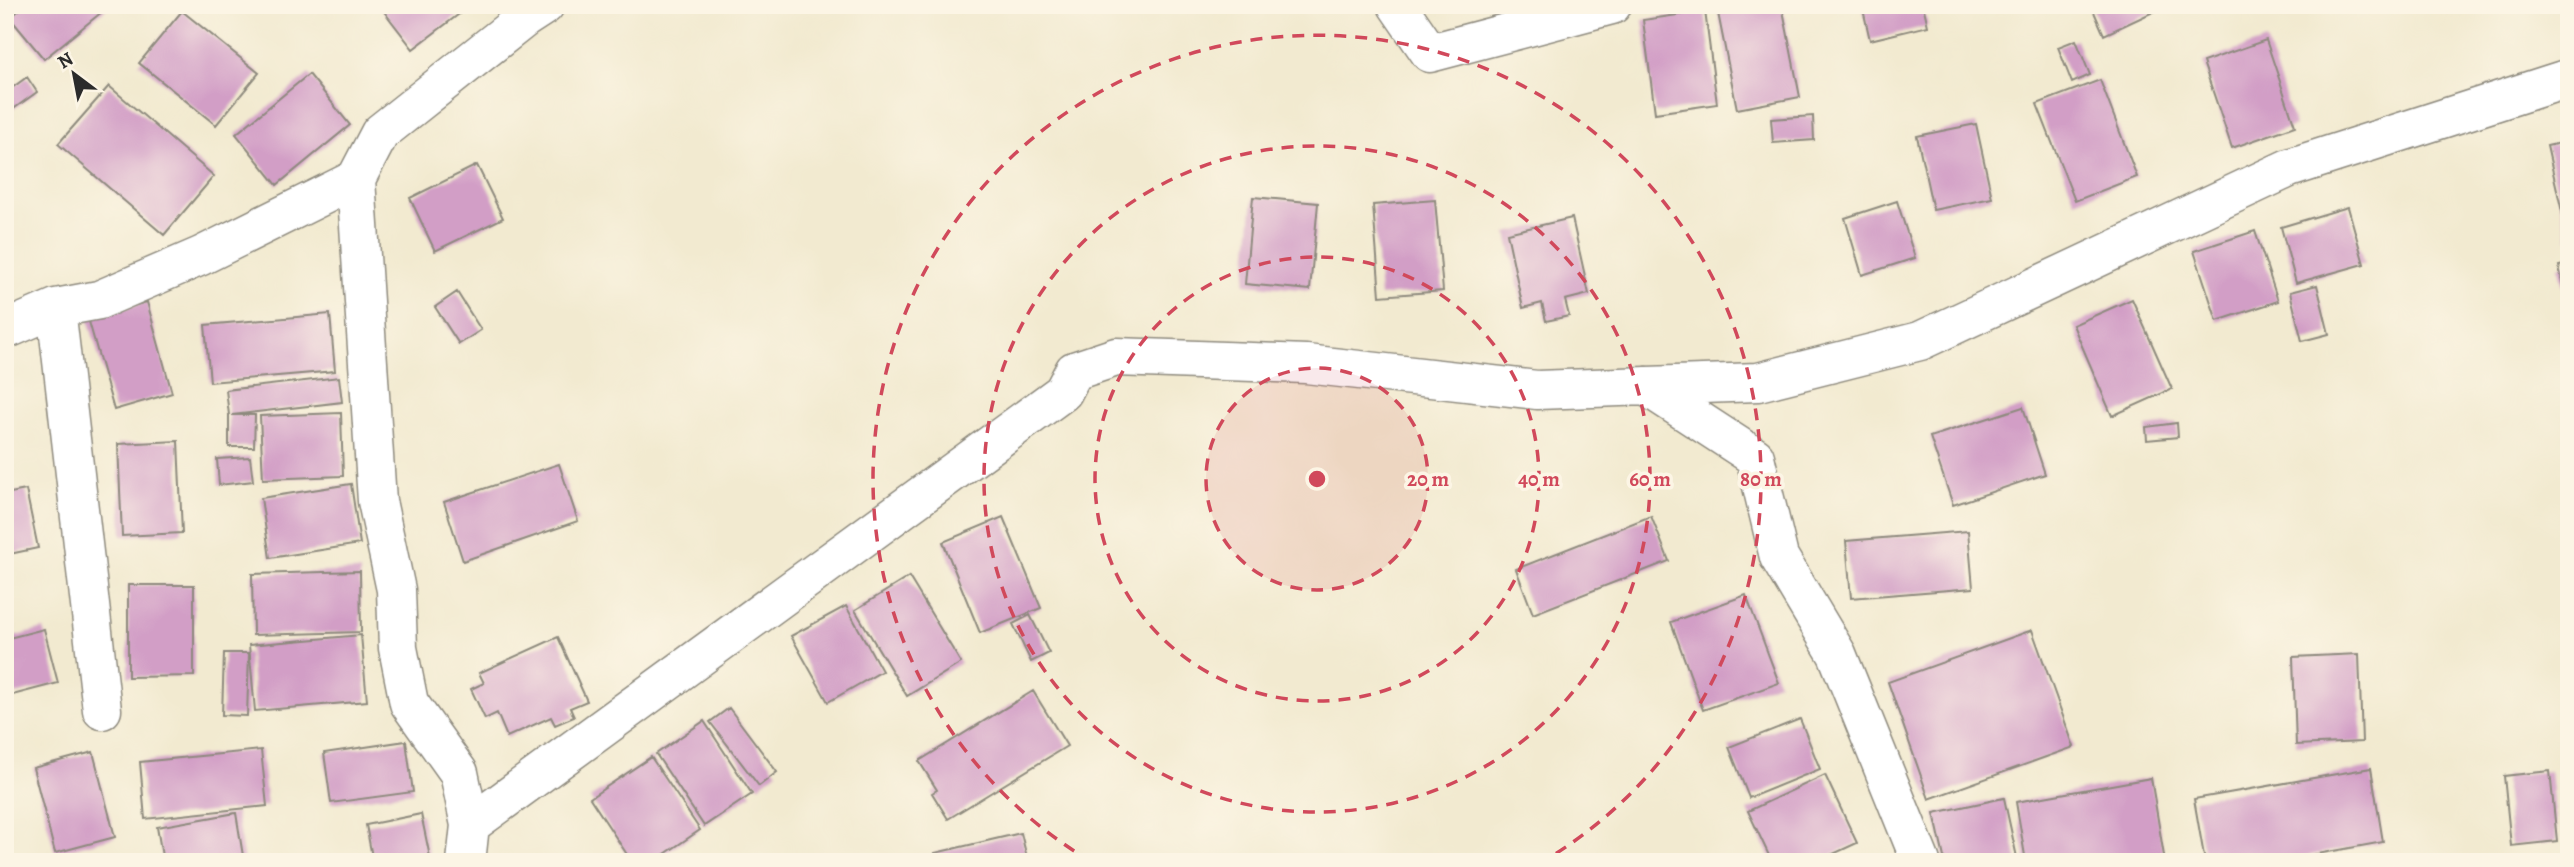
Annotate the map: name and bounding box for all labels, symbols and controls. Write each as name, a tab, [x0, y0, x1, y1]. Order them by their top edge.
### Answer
north arrow	[38, 38, 108, 108]
text: N	[53, 46, 78, 75]
text: 20 m	[1407, 465, 1449, 493]
text: 40 m	[1518, 465, 1560, 493]
text: 60 m	[1629, 465, 1671, 493]
text: 80 m	[1740, 465, 1782, 493]
centre of rings	[1305, 467, 1329, 491]

